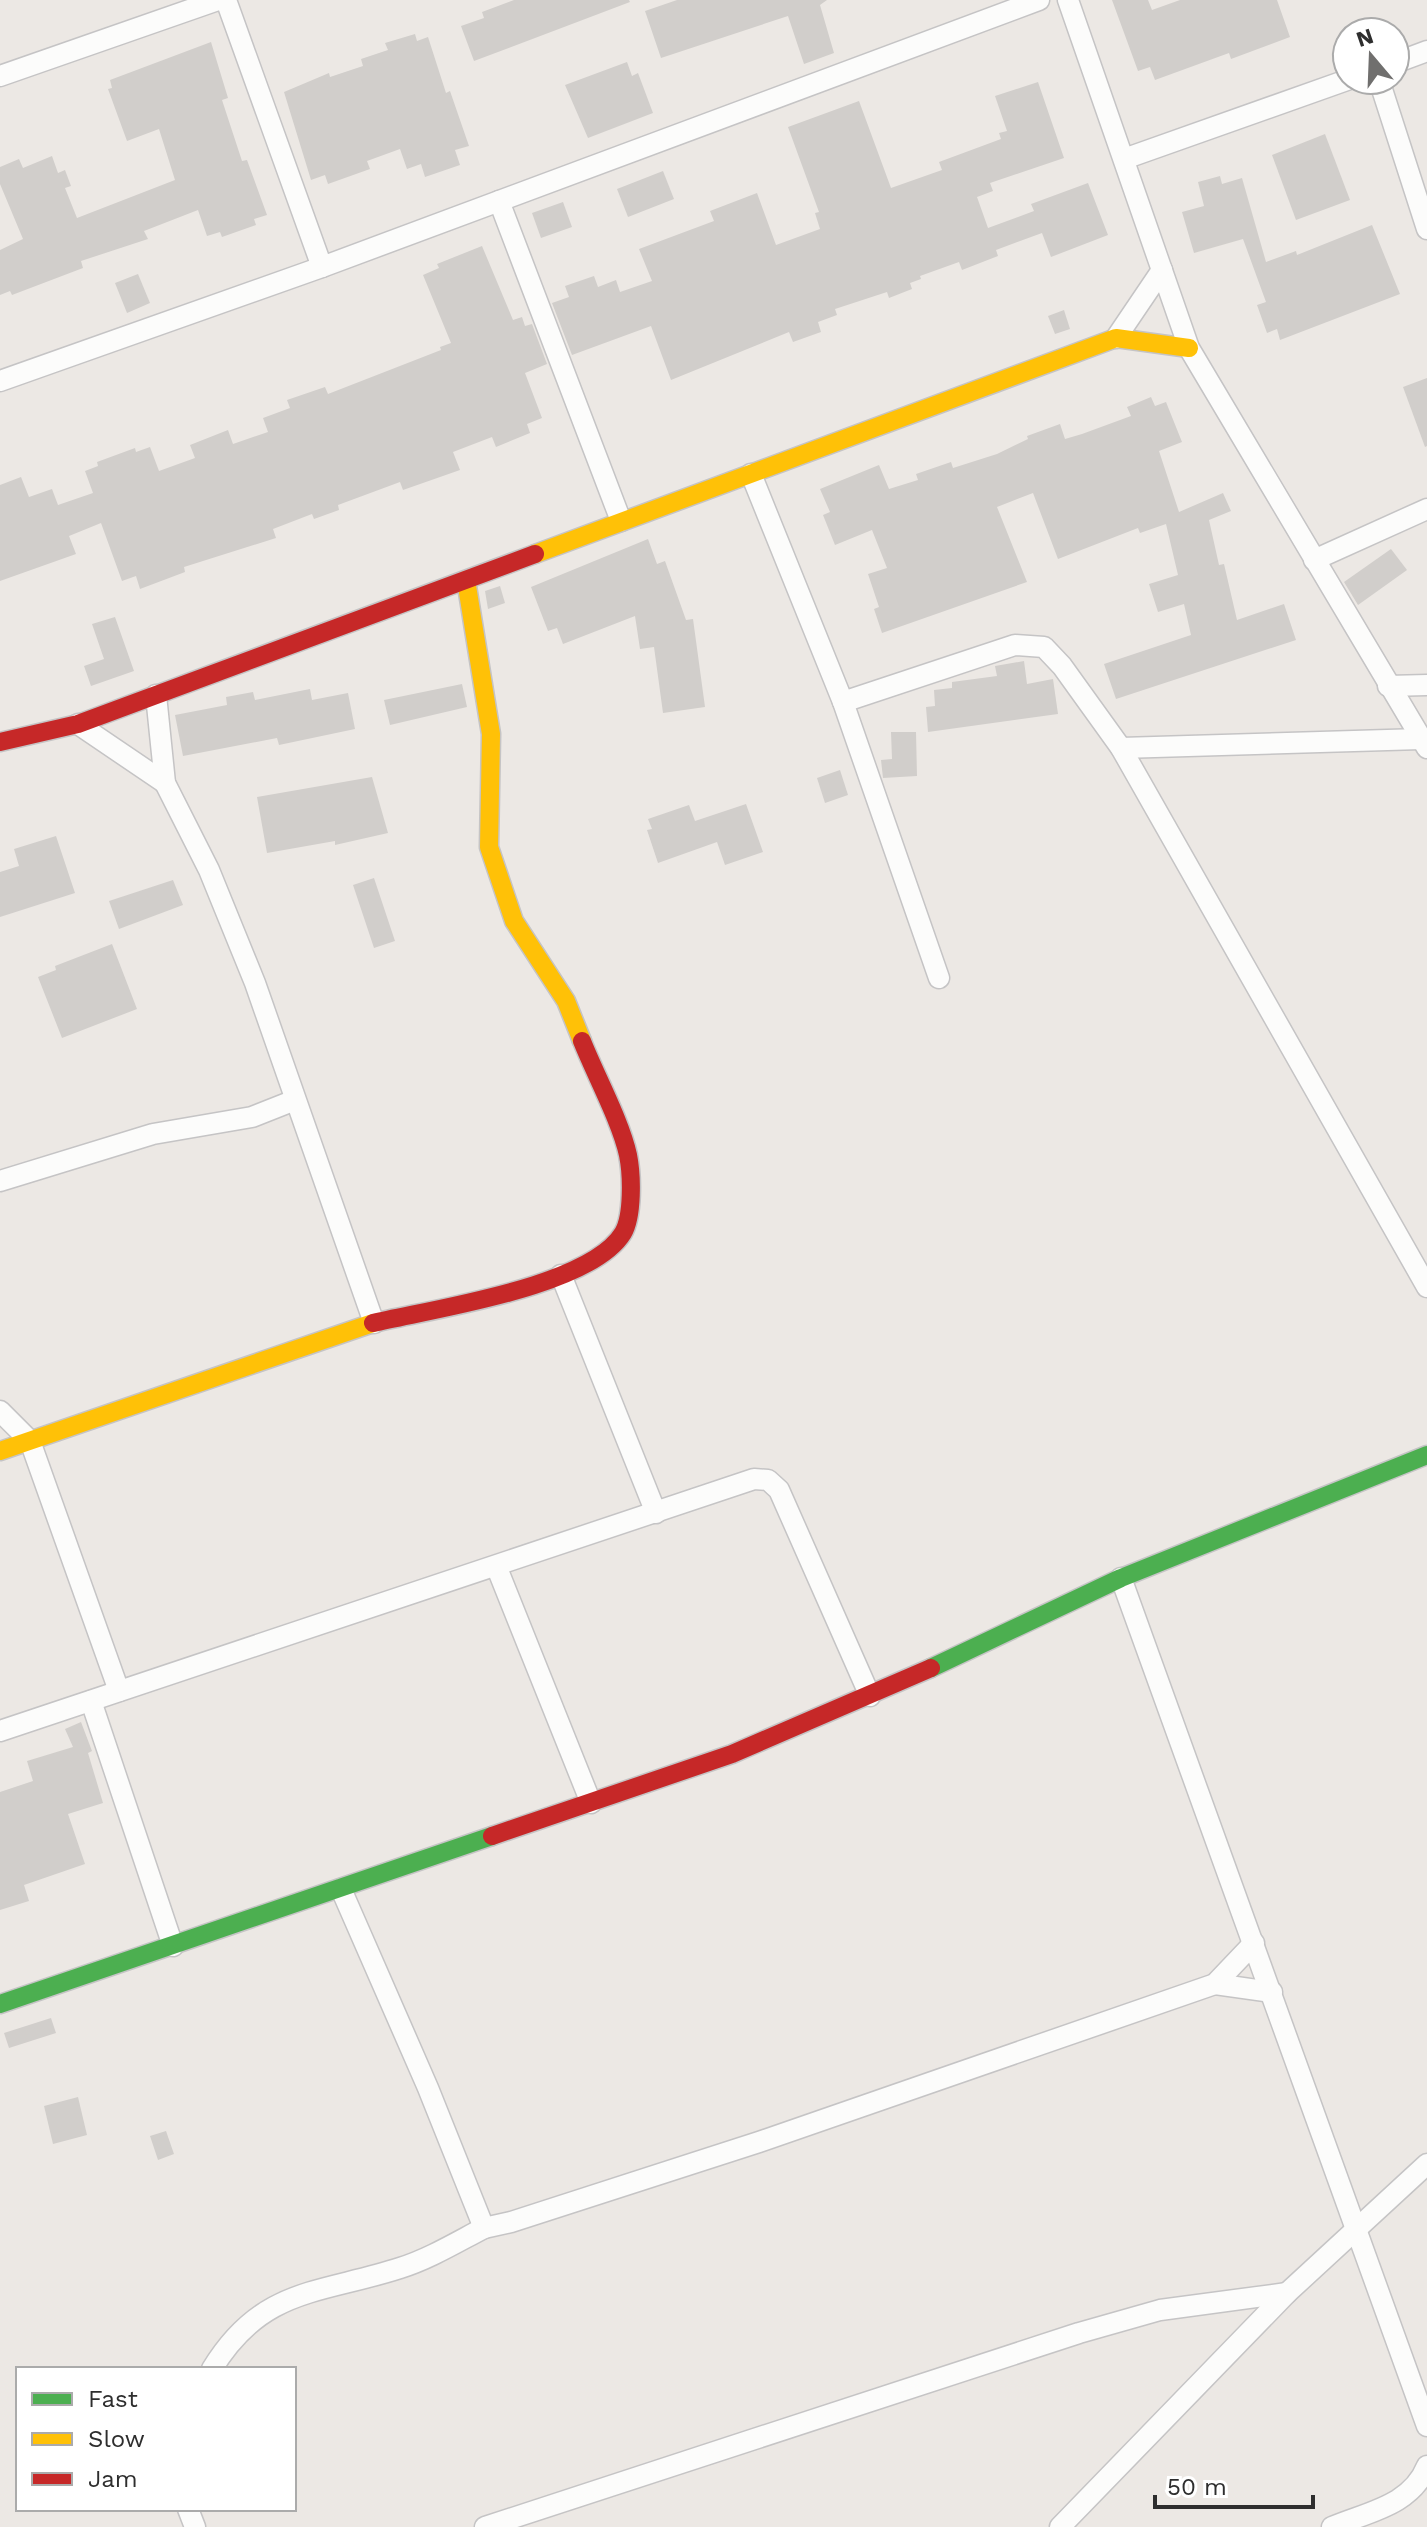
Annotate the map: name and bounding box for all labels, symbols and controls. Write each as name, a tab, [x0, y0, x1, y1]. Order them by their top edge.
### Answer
north arrow	[1331, 16, 1411, 96]
text: N	[1353, 23, 1376, 52]
legend	[16, 2367, 296, 2511]
text: Fast	[88, 2385, 138, 2413]
text: Slow	[88, 2425, 145, 2453]
scale bar	[1155, 2459, 1313, 2509]
text: Jam	[88, 2465, 138, 2493]
text: 50 m	[1167, 2473, 1227, 2501]

